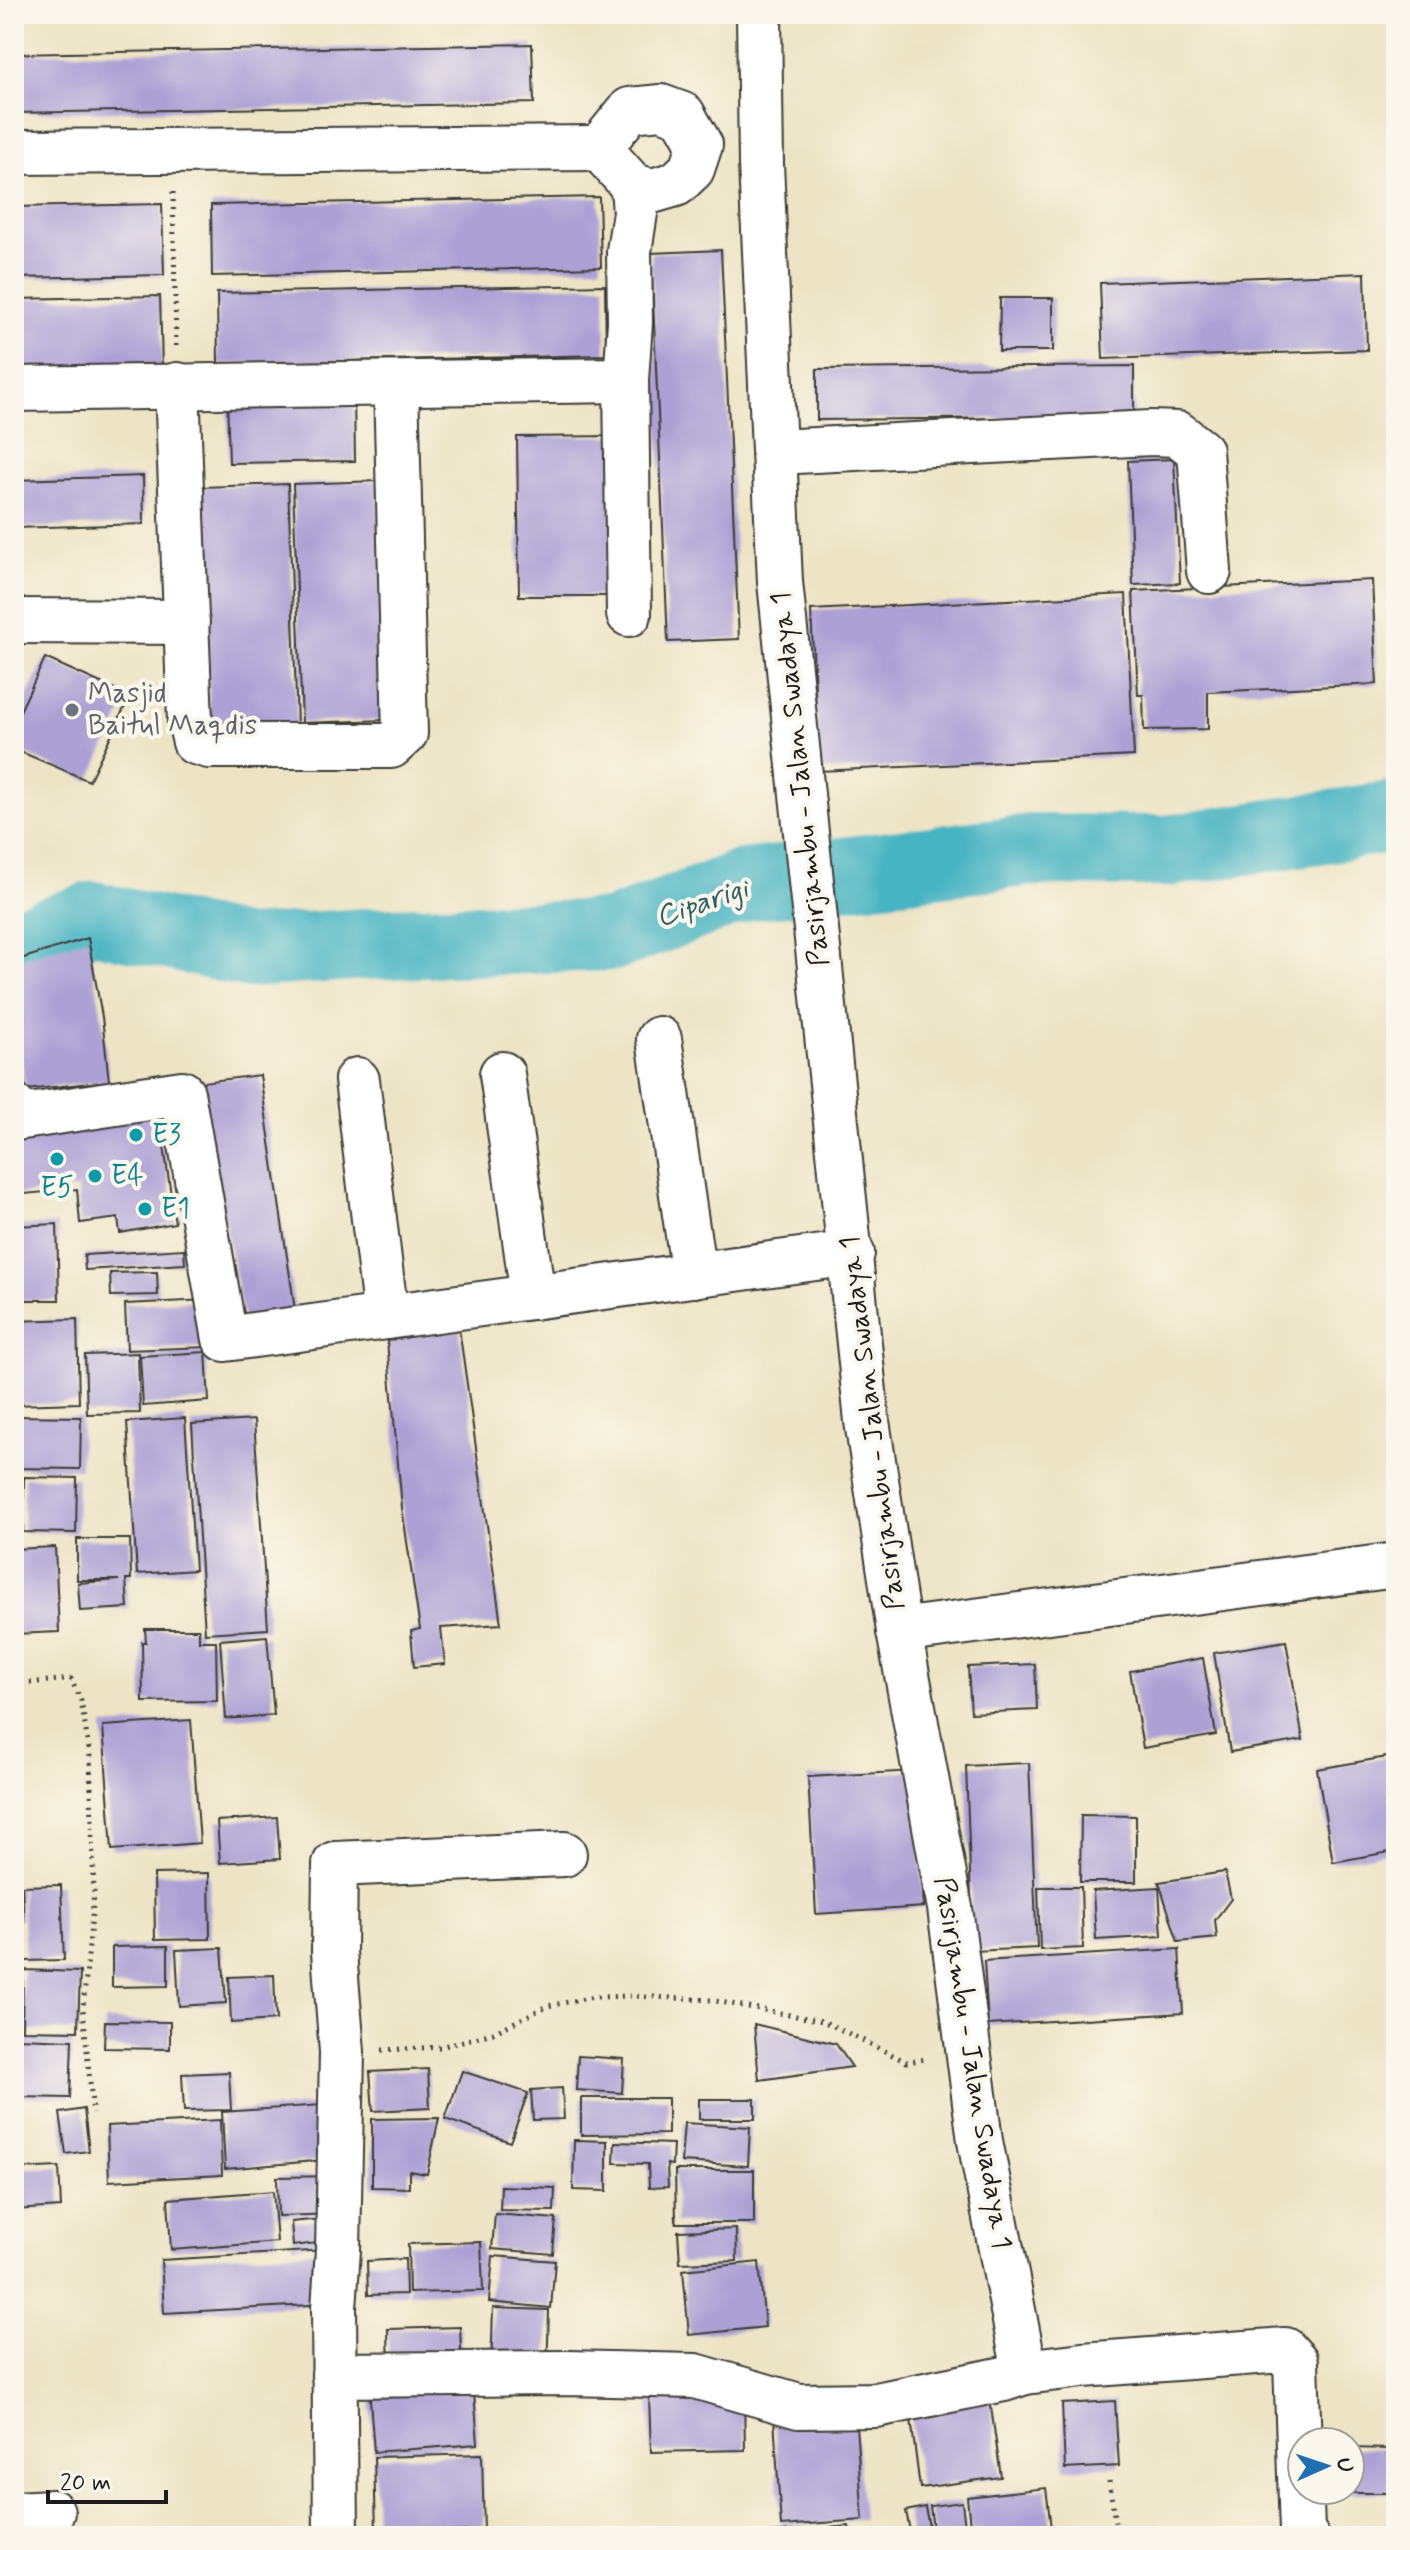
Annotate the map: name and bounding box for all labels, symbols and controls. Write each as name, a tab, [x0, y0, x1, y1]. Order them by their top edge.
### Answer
street label: Pasirjambu - Jalan Swadaya 1	[763, 590, 839, 968]
place label: Masjid Baitul Maqdis	[88, 676, 257, 745]
marker: Masjid Baitul Maqdis	[63, 701, 81, 719]
water label: Ciparigi	[651, 868, 757, 938]
place label: E3	[152, 1117, 181, 1154]
marker: E3	[127, 1126, 145, 1144]
marker: E5	[48, 1150, 66, 1168]
place label: E4	[111, 1158, 144, 1195]
marker: E4	[86, 1167, 104, 1185]
place label: E5	[40, 1170, 74, 1207]
place label: E1	[161, 1191, 190, 1228]
marker: E1	[136, 1200, 154, 1218]
street label: Pasirjambu - Jalan Swadaya 1	[832, 1234, 914, 1612]
street label: Pasirjambu - Jalan Swadaya 1	[924, 1874, 1020, 2252]
north arrow	[1286, 2426, 1366, 2506]
scale bar	[48, 2454, 166, 2504]
text: U	[1330, 2457, 1358, 2473]
text: 20 m	[60, 2468, 111, 2499]

